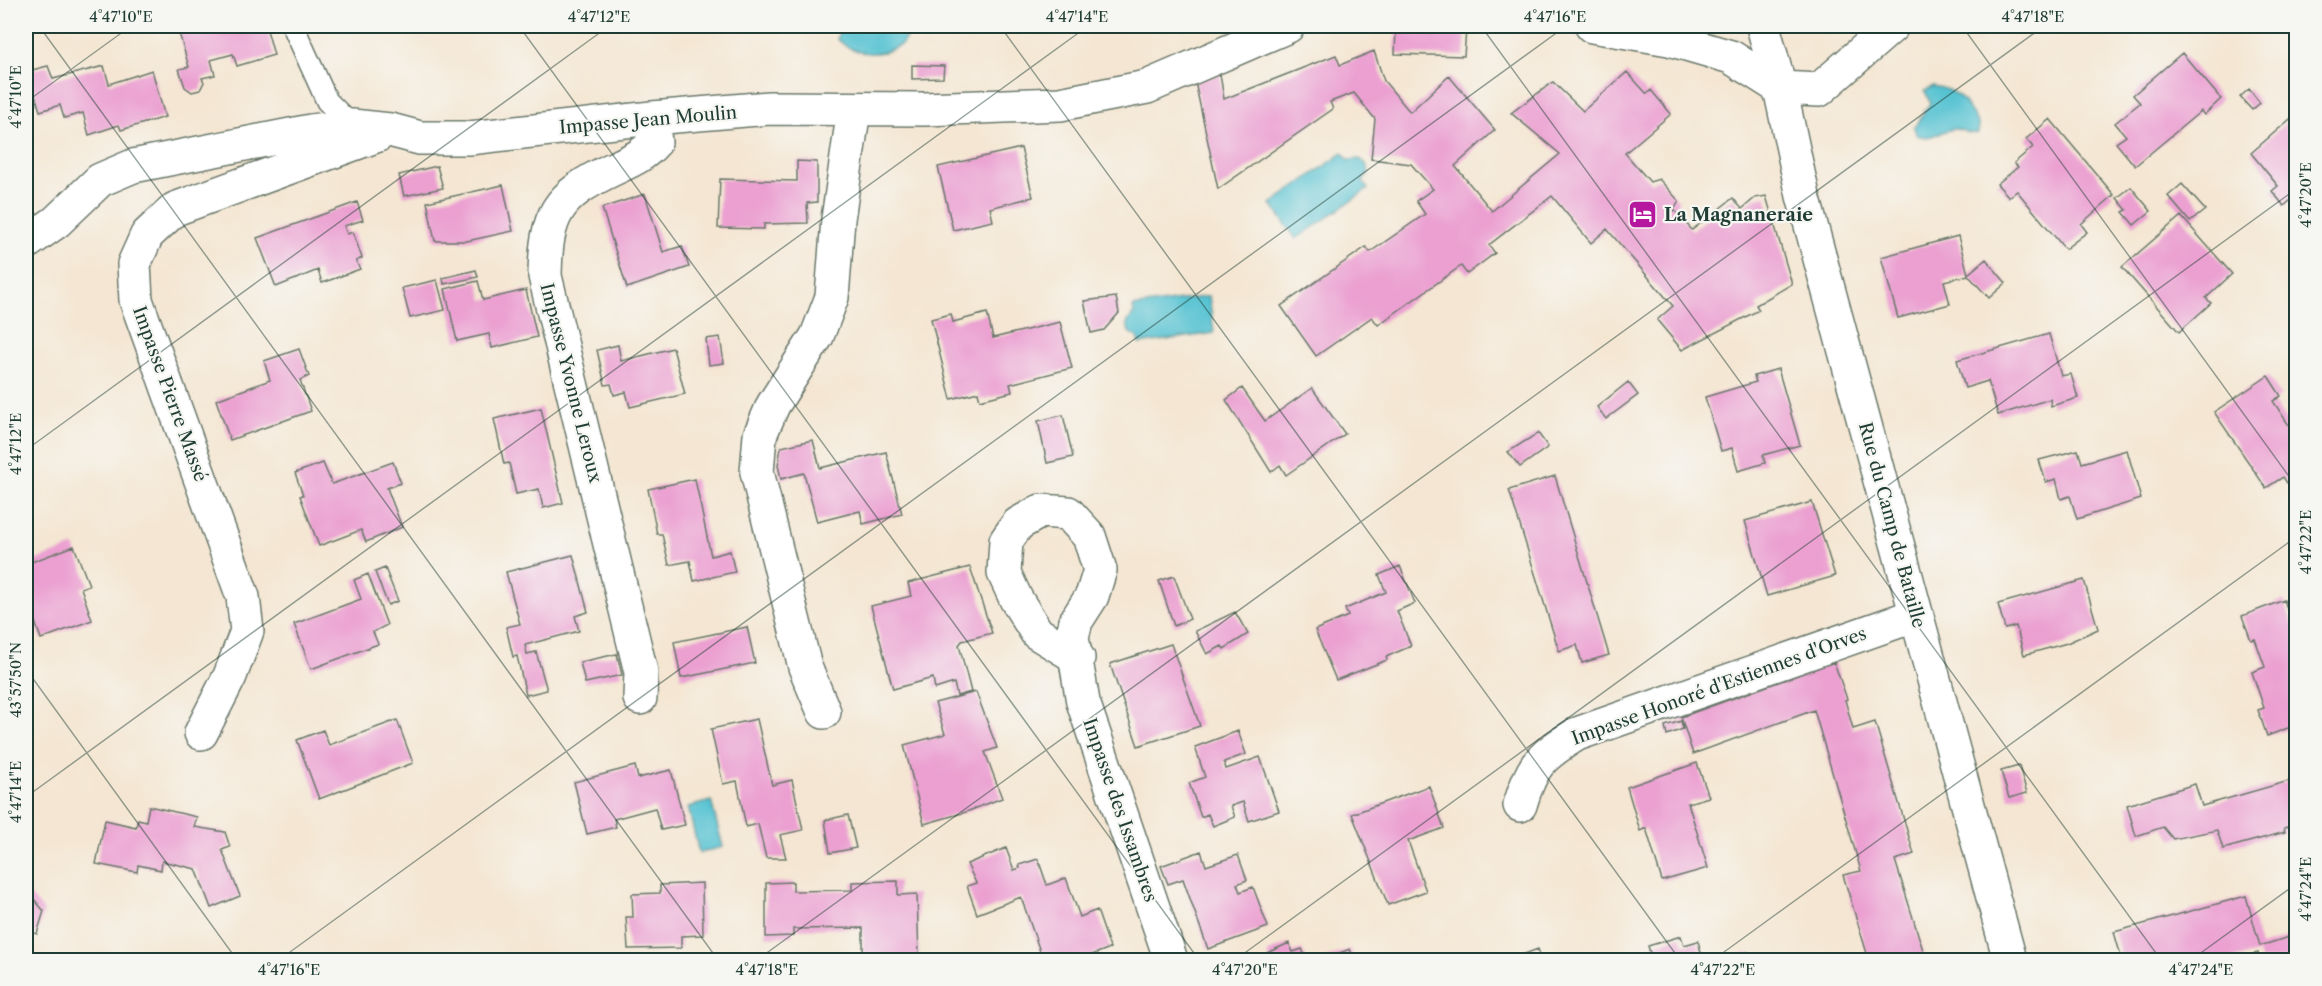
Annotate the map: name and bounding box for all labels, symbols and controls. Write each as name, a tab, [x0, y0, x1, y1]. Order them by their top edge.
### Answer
text: 4°47'10"E	[89, 7, 153, 26]
text: 4°47'12"E	[568, 7, 630, 26]
text: 4°47'14"E	[1046, 7, 1108, 26]
text: 4°47'16"E	[1524, 7, 1586, 26]
text: 4°47'18"E	[2002, 7, 2064, 26]
text: 4°47'10"E	[6, 65, 25, 129]
street label: Impasse Jean Moulin	[558, 101, 738, 139]
text: 4°47'20"E	[2296, 162, 2315, 228]
hotel icon: La Magnaneraie	[1627, 199, 1659, 231]
place label: La Magnaneraie	[1664, 204, 1813, 226]
street label: Impasse Yvonne Leroux	[536, 281, 607, 486]
street label: Impasse Pierre Massé	[128, 303, 212, 485]
text: 4°47'12"E	[6, 413, 25, 475]
street label: Rue du Camp de Bataille	[1854, 420, 1930, 630]
text: 4°47'22"E	[2296, 510, 2315, 574]
street label: Impasse Honoré d'Estiennes d'Orves	[1569, 622, 1869, 750]
text: 43°57'50"N	[6, 642, 25, 718]
street label: Impasse des Issambres	[1078, 715, 1162, 905]
text: 4°47'14"E	[6, 761, 25, 823]
text: 4°47'24"E	[2296, 857, 2315, 921]
text: 4°47'16"E	[258, 960, 320, 979]
text: 4°47'18"E	[736, 960, 798, 979]
text: 4°47'20"E	[1212, 960, 1278, 979]
text: 4°47'22"E	[1691, 960, 1755, 979]
text: 4°47'24"E	[2169, 960, 2233, 979]

